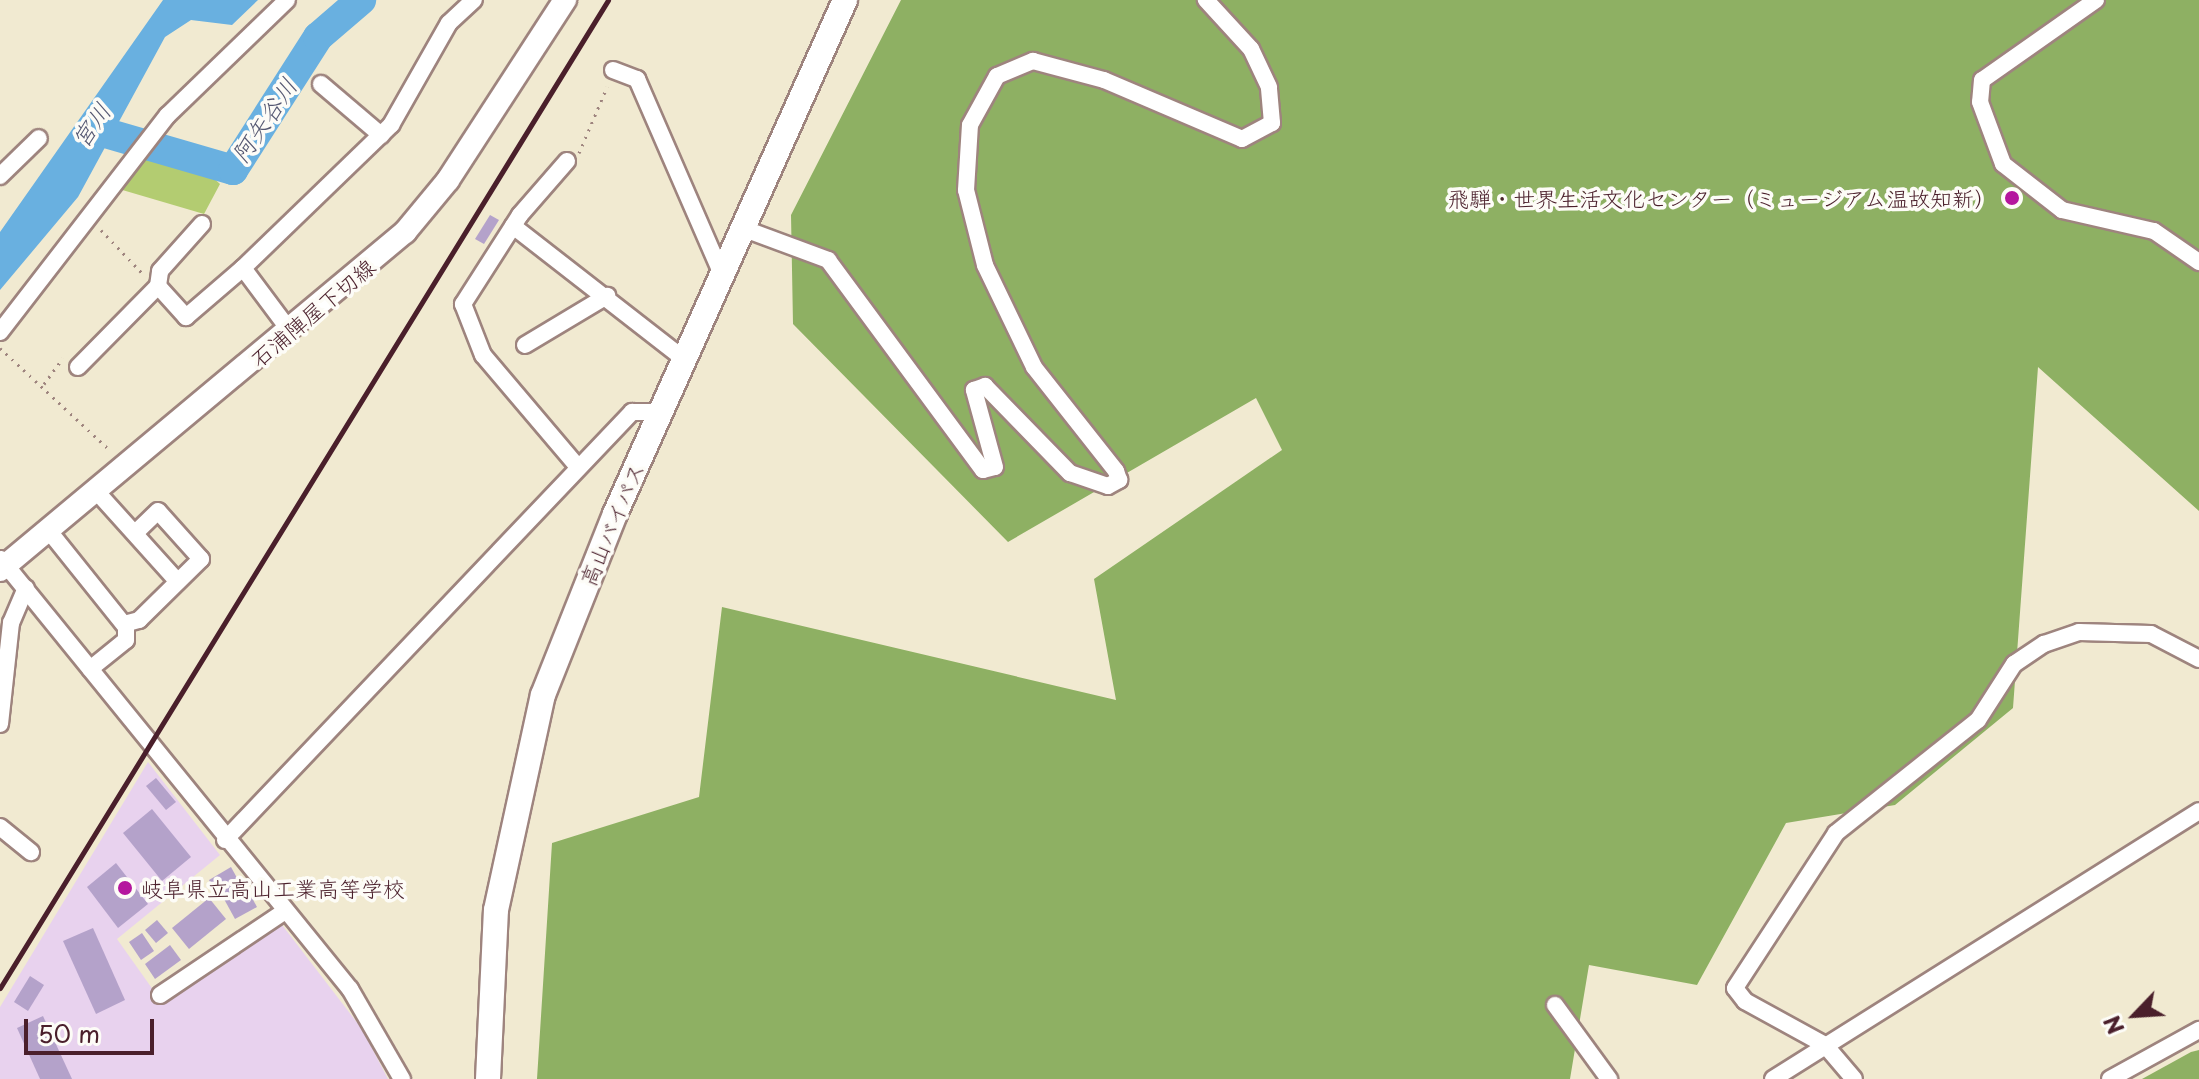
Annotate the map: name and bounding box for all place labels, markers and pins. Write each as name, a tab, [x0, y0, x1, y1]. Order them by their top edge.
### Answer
place label: 飛騨・世界生活文化センター（ミュージアム温故知新）	[1446, 185, 1996, 211]
marker: 飛騨・世界生活文化センター（ミュージアム温故知新）	[2003, 189, 2021, 207]
place label: 岐阜県立高山工業高等学校	[141, 875, 405, 901]
marker: 岐阜県立高山工業高等学校	[116, 879, 134, 897]

